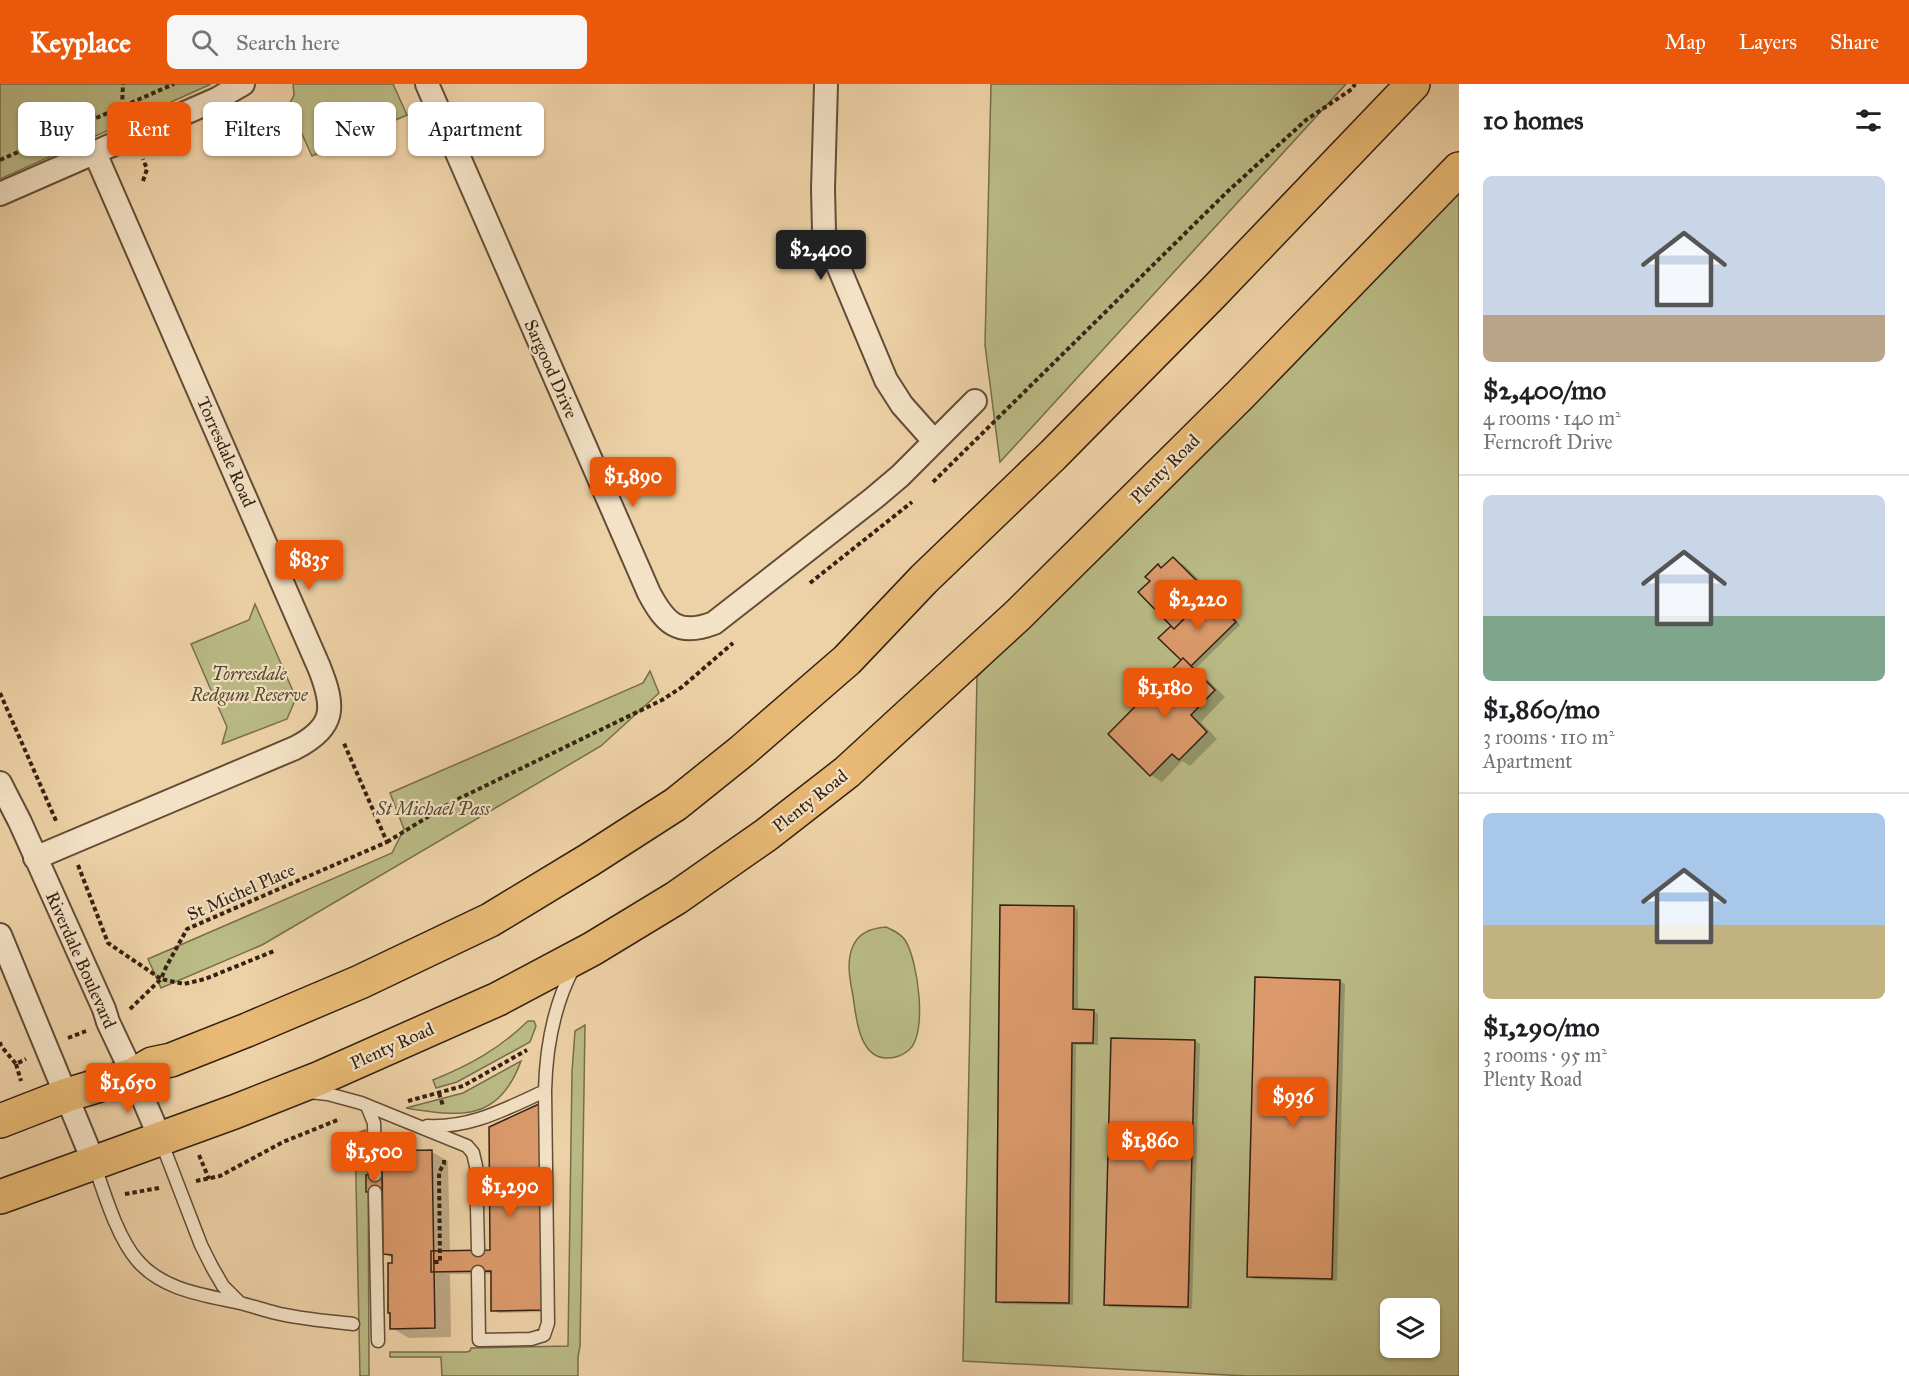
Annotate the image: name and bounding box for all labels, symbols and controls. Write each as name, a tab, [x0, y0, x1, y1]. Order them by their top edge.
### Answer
search box	[167, 15, 587, 69]
text: Keyplace	[30, 25, 131, 60]
icon: search	[188, 26, 221, 59]
text: Search here	[236, 29, 340, 56]
text: Map	[1665, 29, 1706, 55]
text: Layers	[1739, 29, 1797, 55]
text: Share	[1830, 29, 1879, 55]
chip: Buy	[18, 102, 95, 156]
chip: Rent	[107, 102, 191, 156]
chip: Filters	[203, 102, 302, 156]
chip: New	[314, 102, 396, 156]
chip: Apartment	[408, 102, 544, 156]
text: 10 homes	[1483, 104, 1584, 136]
icon: filters	[1852, 104, 1885, 137]
icon: home	[1630, 215, 1738, 323]
pin: $2,400	[772, 230, 870, 281]
text: $2,400	[790, 237, 852, 261]
street label: Sargood Drive	[518, 316, 583, 422]
text: $2,400/mo	[1483, 374, 1606, 406]
street label: Torresdale Road	[192, 393, 260, 511]
text: 4 rooms · 140 m²	[1483, 406, 1621, 430]
street label: Plenty Road	[1126, 430, 1204, 508]
text: Ferncroft Drive	[1483, 430, 1613, 454]
pin: $1,890	[584, 457, 682, 508]
text: $1,890	[604, 464, 662, 488]
icon: home	[1630, 534, 1738, 642]
pin: $835	[273, 540, 345, 591]
text: $835	[289, 547, 329, 571]
pin: $2,220	[1149, 580, 1247, 631]
text: $2,220	[1169, 587, 1227, 611]
park label: Torresdale Redgum Reserve	[189, 663, 309, 706]
pin: $1,180	[1116, 668, 1214, 719]
text: $1,180	[1137, 675, 1193, 699]
text: $1,860/mo	[1483, 693, 1600, 725]
text: 3 rooms · 110 m²	[1483, 725, 1614, 749]
text: Apartment	[1483, 749, 1572, 773]
street label: Plenty Road	[768, 765, 852, 837]
park label: St Michael Pass	[375, 798, 491, 820]
icon: home	[1630, 852, 1738, 960]
street label: St Michel Place	[184, 858, 298, 926]
street label: Riverdale Boulevard	[41, 888, 121, 1032]
text: $1,290/mo	[1483, 1011, 1600, 1043]
street label: Plenty Road	[347, 1018, 437, 1074]
text: 3 rooms · 95 m²	[1483, 1043, 1607, 1067]
pin: $1,650	[79, 1063, 177, 1114]
text: Plenty Road	[1483, 1067, 1582, 1091]
text: $1,650	[100, 1070, 156, 1094]
pin: $936	[1257, 1077, 1329, 1128]
text: $936	[1273, 1084, 1314, 1108]
pin: $1,860	[1101, 1121, 1199, 1172]
text: $1,860	[1121, 1128, 1179, 1152]
pin: $1,500	[325, 1132, 423, 1183]
text: $1,500	[345, 1139, 403, 1163]
pin: $1,290	[461, 1167, 559, 1218]
text: $1,290	[481, 1174, 539, 1198]
map controls	[1380, 1298, 1440, 1358]
button: layers	[1380, 1298, 1440, 1358]

